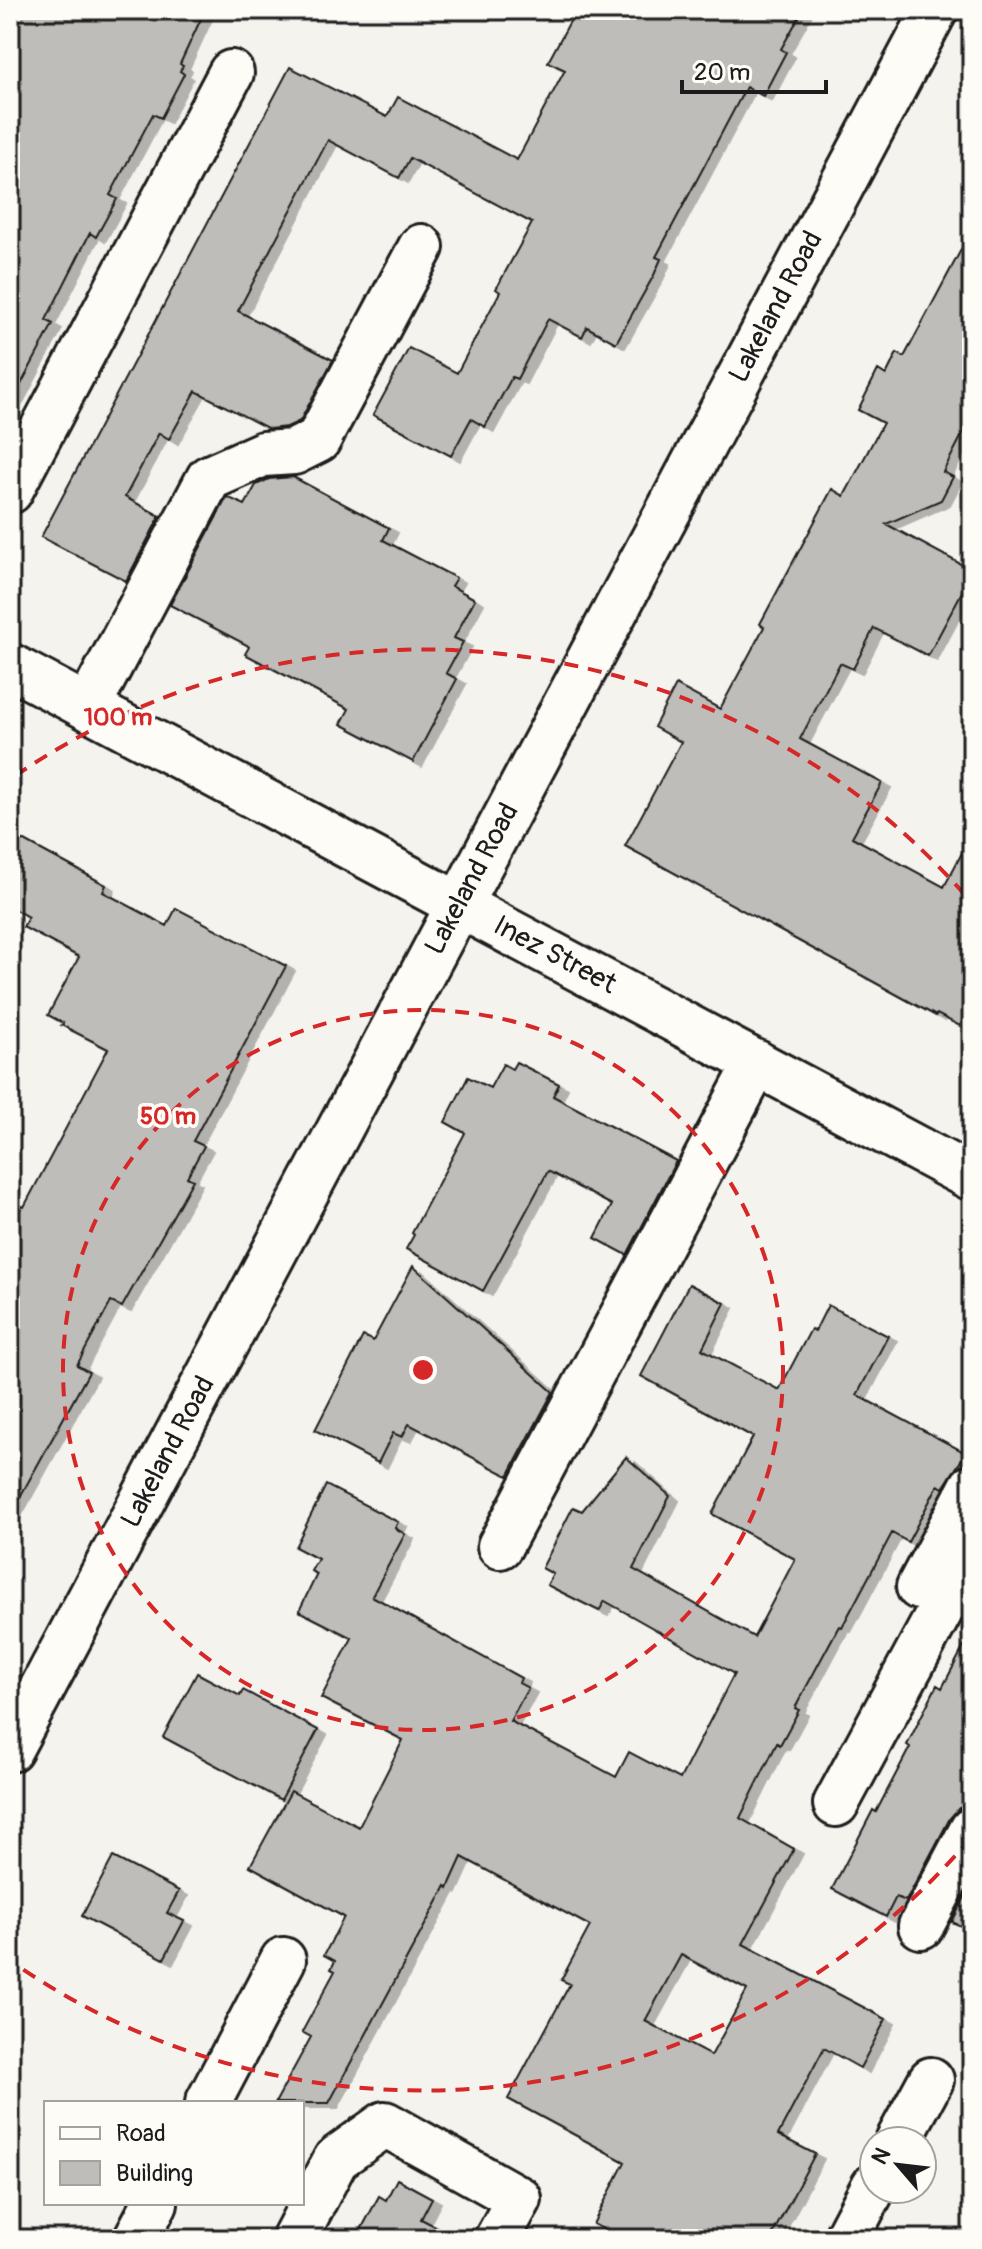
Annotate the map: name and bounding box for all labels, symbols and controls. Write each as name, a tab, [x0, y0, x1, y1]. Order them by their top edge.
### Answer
scale bar	[682, 44, 826, 94]
text: 20 m	[694, 58, 750, 87]
street label: Lakeland Road	[721, 225, 831, 389]
text: 100 m	[84, 703, 152, 732]
street label: Lakeland Road	[417, 797, 527, 961]
street label: Inez Street	[488, 908, 623, 1002]
text: 50 m	[140, 1102, 196, 1131]
centre of rings	[409, 1356, 437, 1384]
street label: Lakeland Road	[113, 1370, 223, 1534]
legend	[44, 2101, 304, 2205]
text: Road	[116, 2119, 166, 2148]
north arrow	[858, 2125, 938, 2205]
text: N	[865, 2143, 897, 2169]
text: Building	[116, 2159, 193, 2188]

